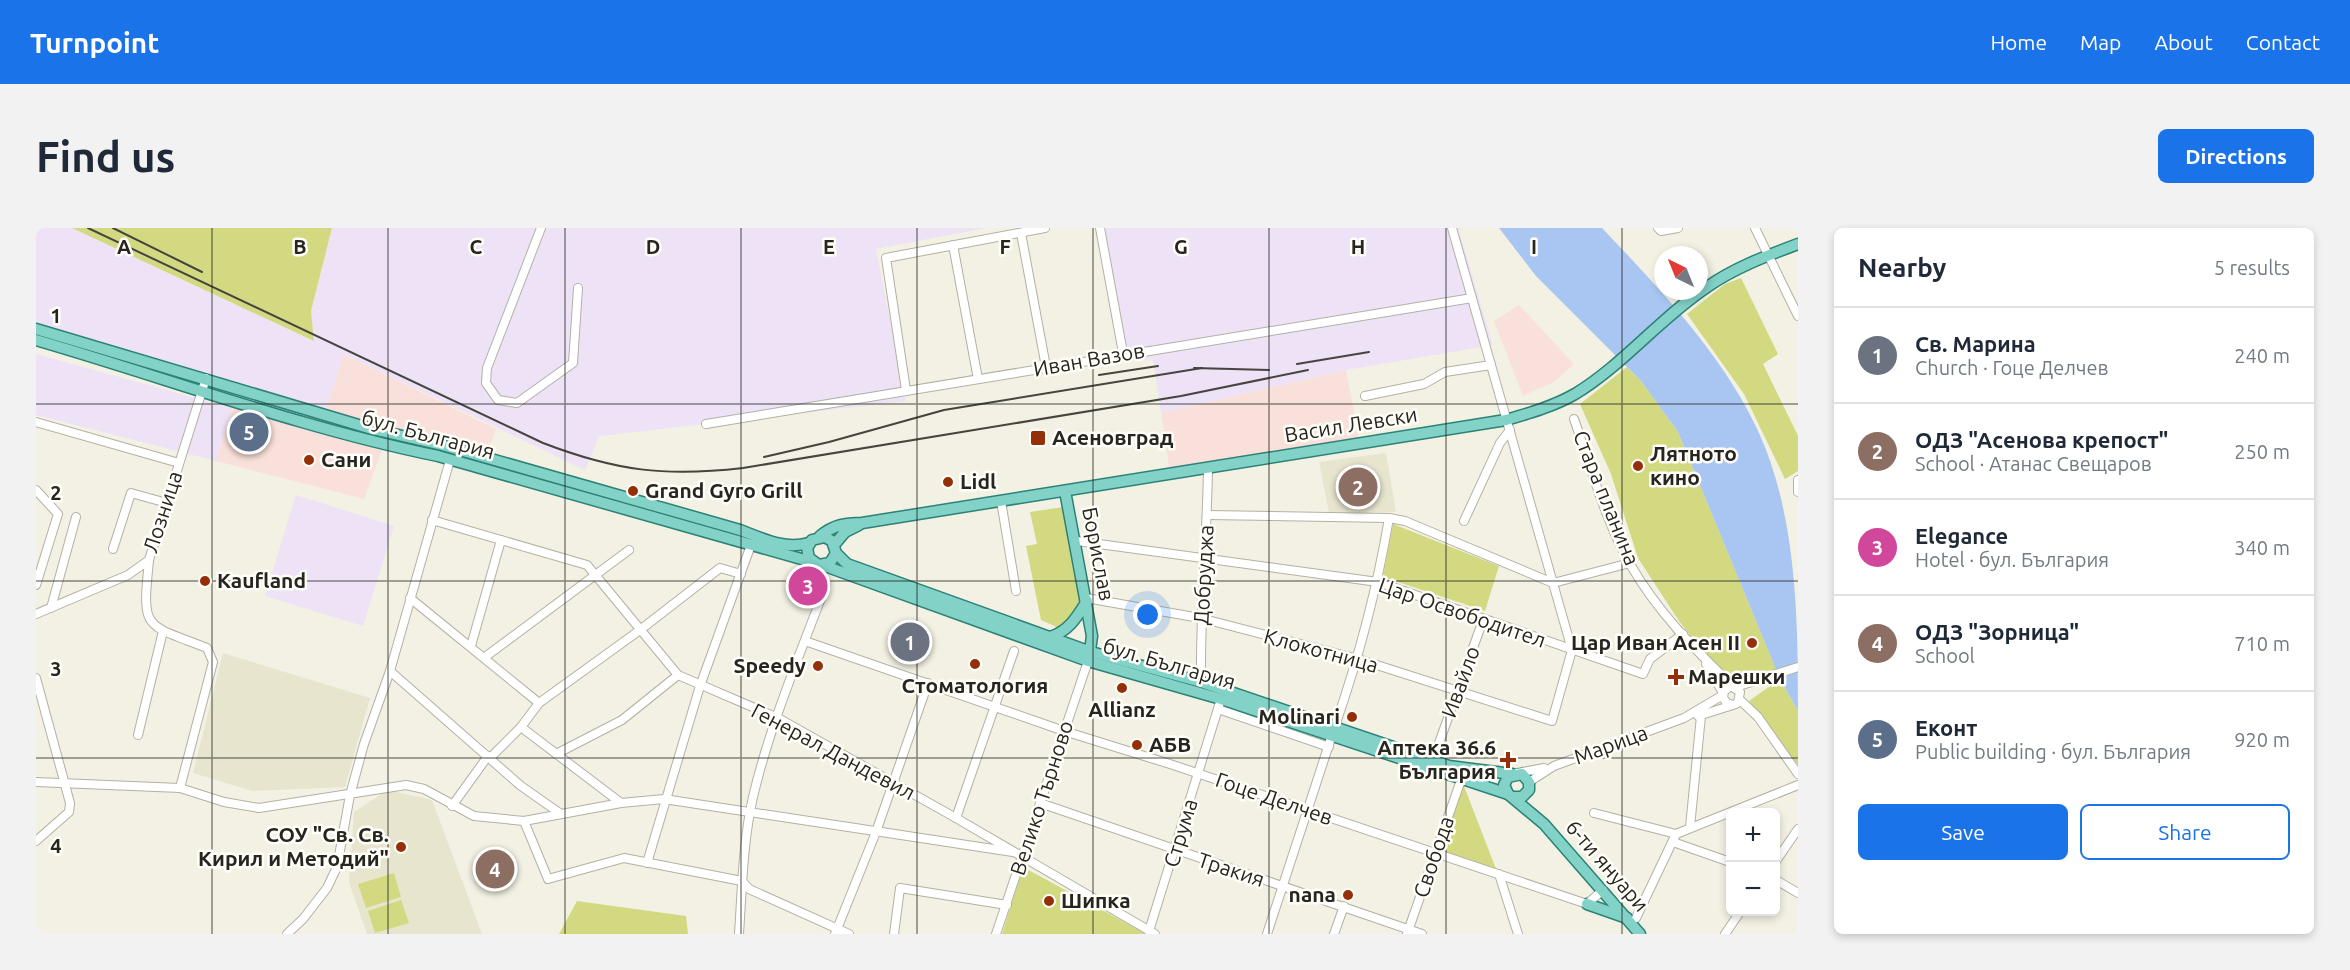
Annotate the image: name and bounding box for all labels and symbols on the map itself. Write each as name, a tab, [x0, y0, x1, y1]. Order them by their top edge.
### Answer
text: A	[117, 235, 131, 258]
text: B	[293, 235, 307, 258]
text: C	[470, 235, 483, 258]
text: D	[646, 235, 660, 258]
text: E	[823, 235, 835, 258]
text: F	[999, 235, 1011, 258]
text: G	[1174, 235, 1188, 258]
text: H	[1351, 235, 1365, 258]
text: I	[1531, 235, 1537, 258]
north arrow	[1654, 246, 1708, 300]
text: 1	[50, 304, 62, 327]
street label: Иван Вазов	[1031, 337, 1146, 381]
street label: Васил Левски	[1283, 402, 1419, 446]
street label: бул. България	[359, 405, 497, 463]
pin: 5	[230, 410, 268, 454]
place label: Асеновград	[1052, 425, 1174, 449]
street label: Стара планина	[1569, 427, 1645, 569]
marker: Асеновград	[1029, 429, 1047, 447]
place label: Лятното кино	[1650, 441, 1737, 489]
place label: Сани	[321, 447, 371, 471]
marker: Сани	[302, 453, 316, 467]
marker: Лятното кино	[1631, 459, 1645, 473]
pin: 2	[1338, 464, 1378, 510]
street label: Лозница	[138, 468, 187, 556]
place label: Lidl	[960, 469, 996, 493]
marker: Lidl	[941, 475, 955, 489]
place label: Grand Gyro Grill	[645, 478, 803, 502]
text: 2	[50, 481, 62, 504]
marker: Grand Gyro Grill	[626, 484, 640, 498]
street label: Борислав	[1078, 505, 1120, 603]
street label: Добруджа	[1188, 524, 1218, 626]
pin: 3	[788, 564, 828, 608]
place label: Kaufland	[217, 568, 306, 592]
street label: Цар Освободител	[1376, 572, 1549, 652]
marker: Kaufland	[198, 574, 212, 588]
your location	[1133, 600, 1162, 629]
pin: 1	[890, 620, 930, 664]
street label: Клокотница	[1261, 623, 1381, 677]
place label: Цар Иван Асен II	[1571, 630, 1740, 654]
street label: бул. България	[1100, 633, 1238, 693]
marker: Цар Иван Асен II	[1745, 636, 1759, 650]
street label: Ивайло	[1436, 643, 1484, 721]
place label: Speedy	[734, 653, 806, 677]
text: 3	[50, 657, 62, 680]
marker: Стоматология	[968, 657, 982, 671]
marker: Speedy	[811, 659, 825, 673]
place label: Марешки	[1688, 664, 1785, 688]
marker: Марешки	[1669, 670, 1683, 684]
place label: Стоматология	[902, 673, 1048, 697]
marker: Allianz	[1115, 681, 1129, 695]
place label: Allianz	[1088, 697, 1156, 721]
street label: Генерал Дандевил	[748, 698, 919, 804]
place label: Molinari	[1258, 704, 1340, 728]
marker: Molinari	[1345, 710, 1359, 724]
street label: Велико Търново	[1005, 717, 1077, 878]
street label: Марица	[1570, 720, 1651, 768]
place label: АБВ	[1149, 732, 1191, 756]
place label: Аптека 36.6 България	[1377, 735, 1496, 783]
marker: АБВ	[1130, 738, 1144, 752]
marker: Аптека 36.6 България	[1501, 753, 1515, 767]
street label: Гоце Делчев	[1213, 767, 1336, 829]
street label: Струма	[1158, 796, 1202, 870]
street label: Свобода	[1408, 813, 1458, 900]
street label: 6-ти януари	[1561, 815, 1654, 916]
place label: СОУ "Св. Св. Кирил и Методий"	[198, 822, 389, 870]
text: 4	[50, 834, 62, 857]
marker: СОУ "Св. Св. Кирил и Методий"	[394, 840, 408, 854]
pin: 4	[476, 846, 514, 892]
street label: Тракия	[1195, 847, 1268, 891]
place label: nana	[1289, 882, 1336, 906]
place label: Шипка	[1061, 888, 1131, 912]
marker: nana	[1341, 888, 1355, 902]
marker: Шипка	[1042, 894, 1056, 908]

